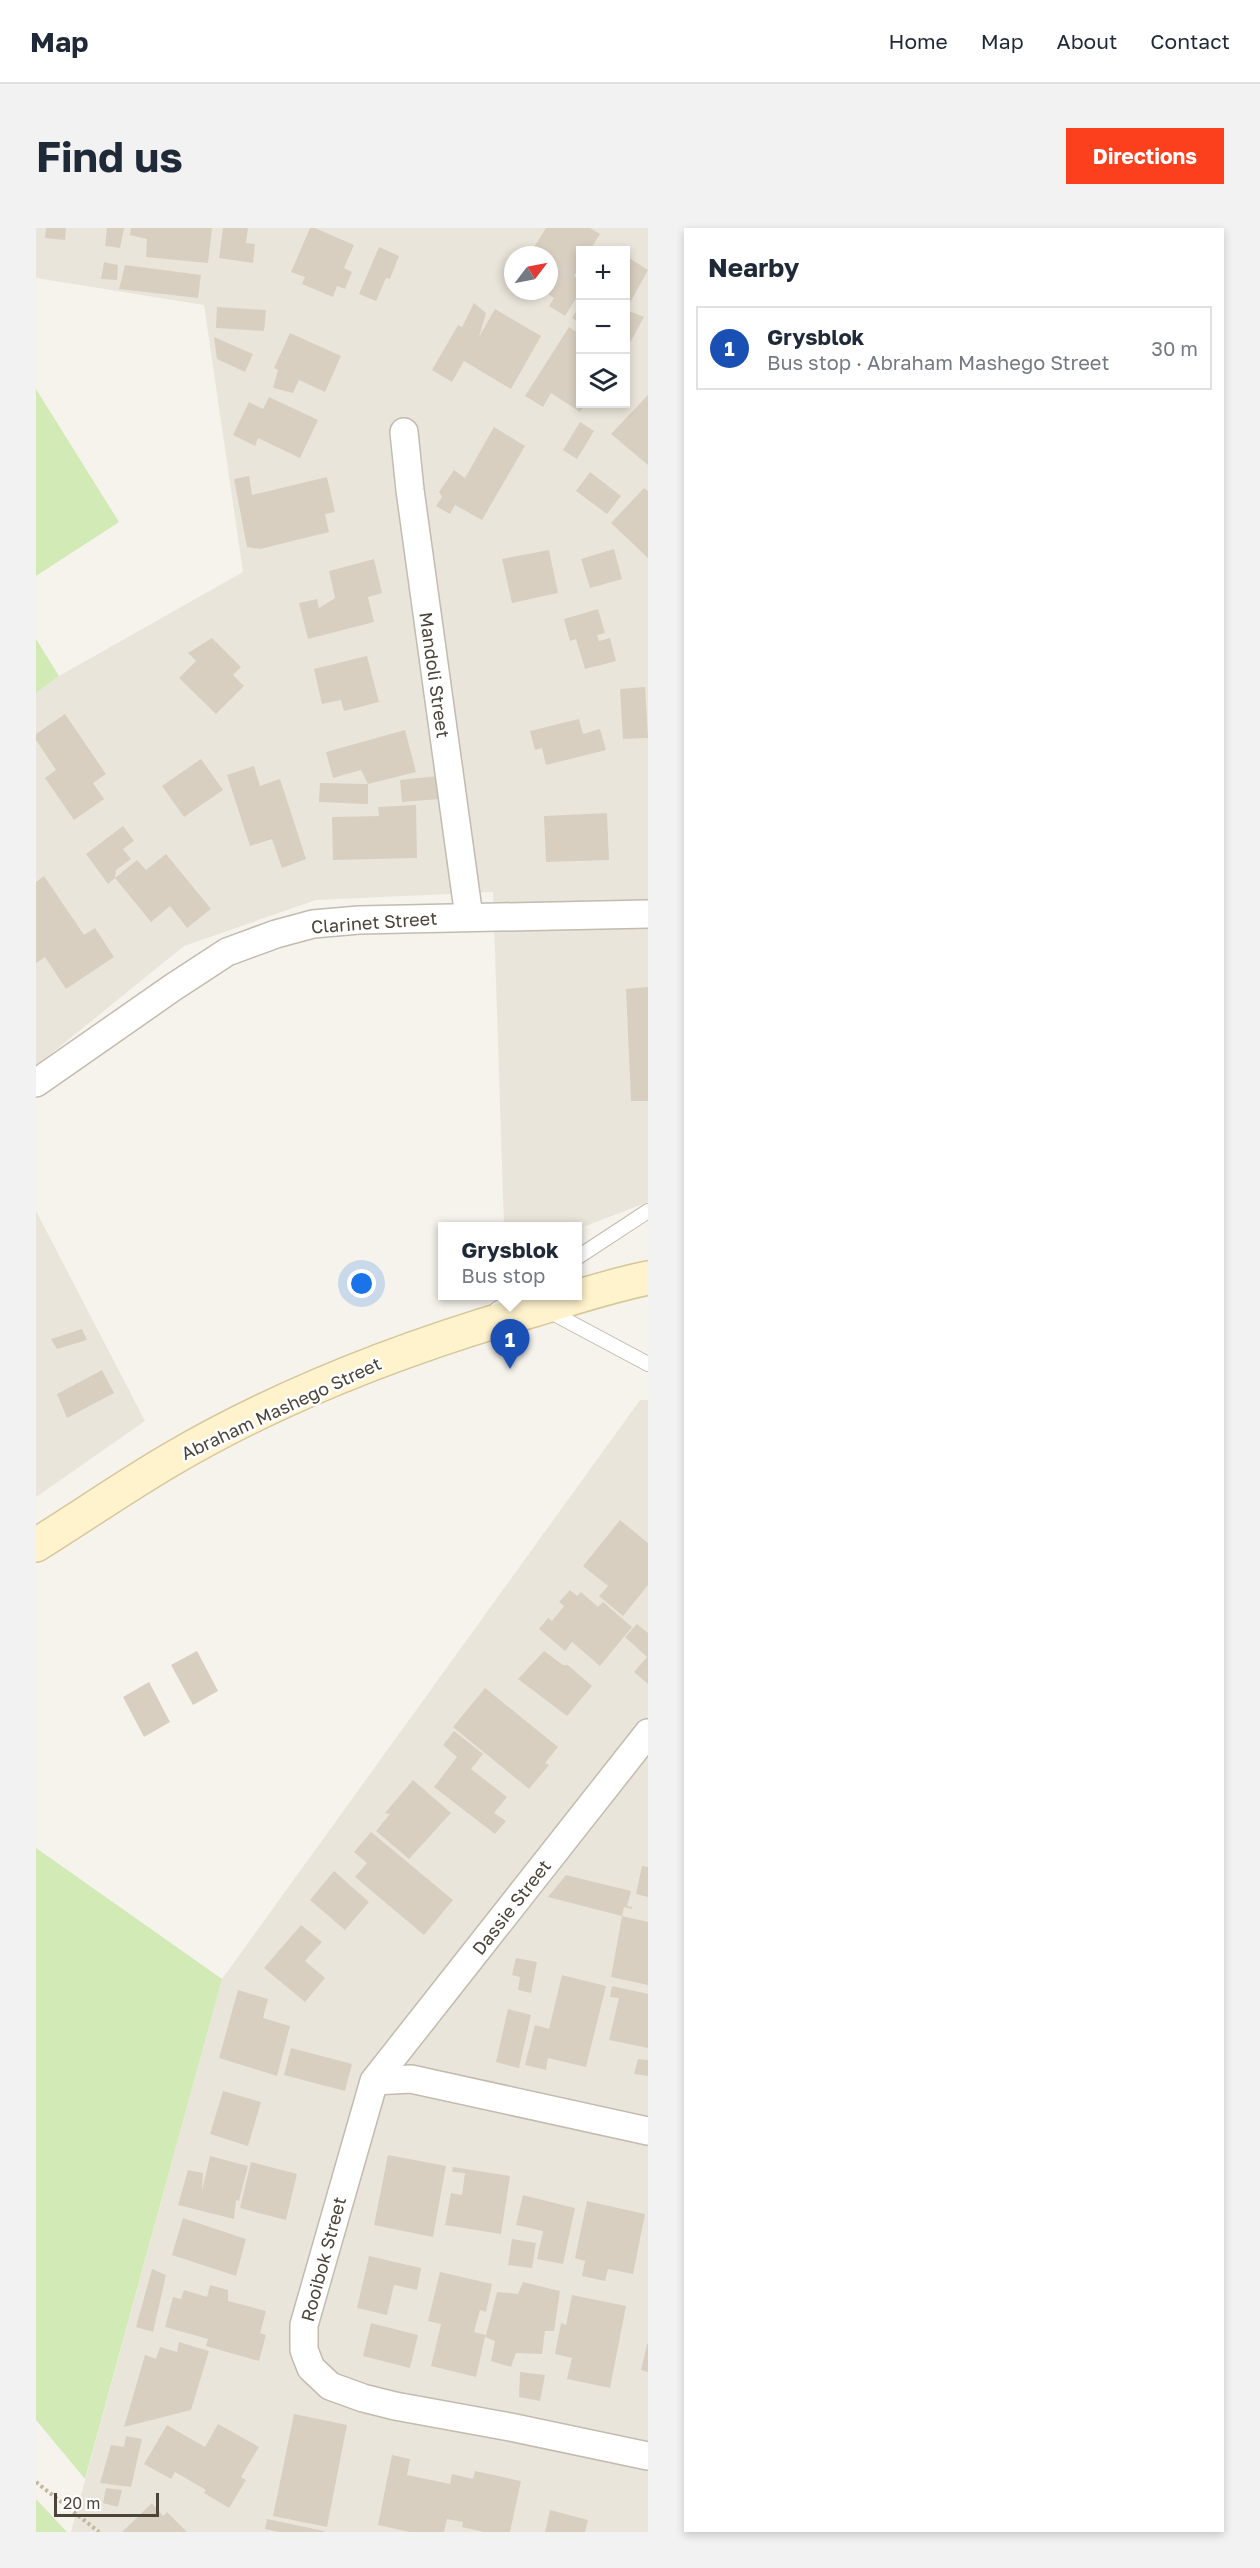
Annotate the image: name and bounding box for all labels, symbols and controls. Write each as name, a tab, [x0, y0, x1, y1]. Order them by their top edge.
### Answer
text: Map	[30, 25, 88, 58]
text: Home	[888, 28, 948, 54]
text: Map	[981, 28, 1024, 54]
text: About	[1057, 28, 1117, 54]
text: Contact	[1150, 28, 1230, 54]
button: Directions	[1066, 128, 1224, 184]
text: Find us	[36, 131, 183, 181]
north arrow	[504, 246, 558, 300]
map controls	[576, 246, 630, 408]
button: +	[576, 246, 630, 300]
text: Nearby	[708, 252, 799, 283]
button: −	[576, 300, 630, 354]
text: Grysblok	[767, 323, 864, 350]
text: 1	[724, 336, 735, 360]
text: 30 m	[1151, 336, 1198, 360]
text: Bus stop · Abraham Mashego Street	[767, 350, 1109, 374]
button: layers	[576, 354, 630, 408]
street label: Mandoli Street	[415, 611, 455, 739]
street label: Clarinet Street	[310, 907, 438, 937]
popup	[438, 1222, 582, 1300]
text: Grysblok	[461, 1236, 559, 1263]
text: Bus stop	[461, 1263, 545, 1287]
your location	[347, 1269, 376, 1298]
pin: 1	[490, 1320, 530, 1369]
street label: Abraham Mashego Street	[177, 1352, 385, 1464]
street label: Dassie Street	[467, 1855, 555, 1959]
street label: Rooibok Street	[296, 2194, 350, 2324]
scale bar	[54, 2490, 159, 2518]
text: 20 m	[63, 2493, 100, 2513]

